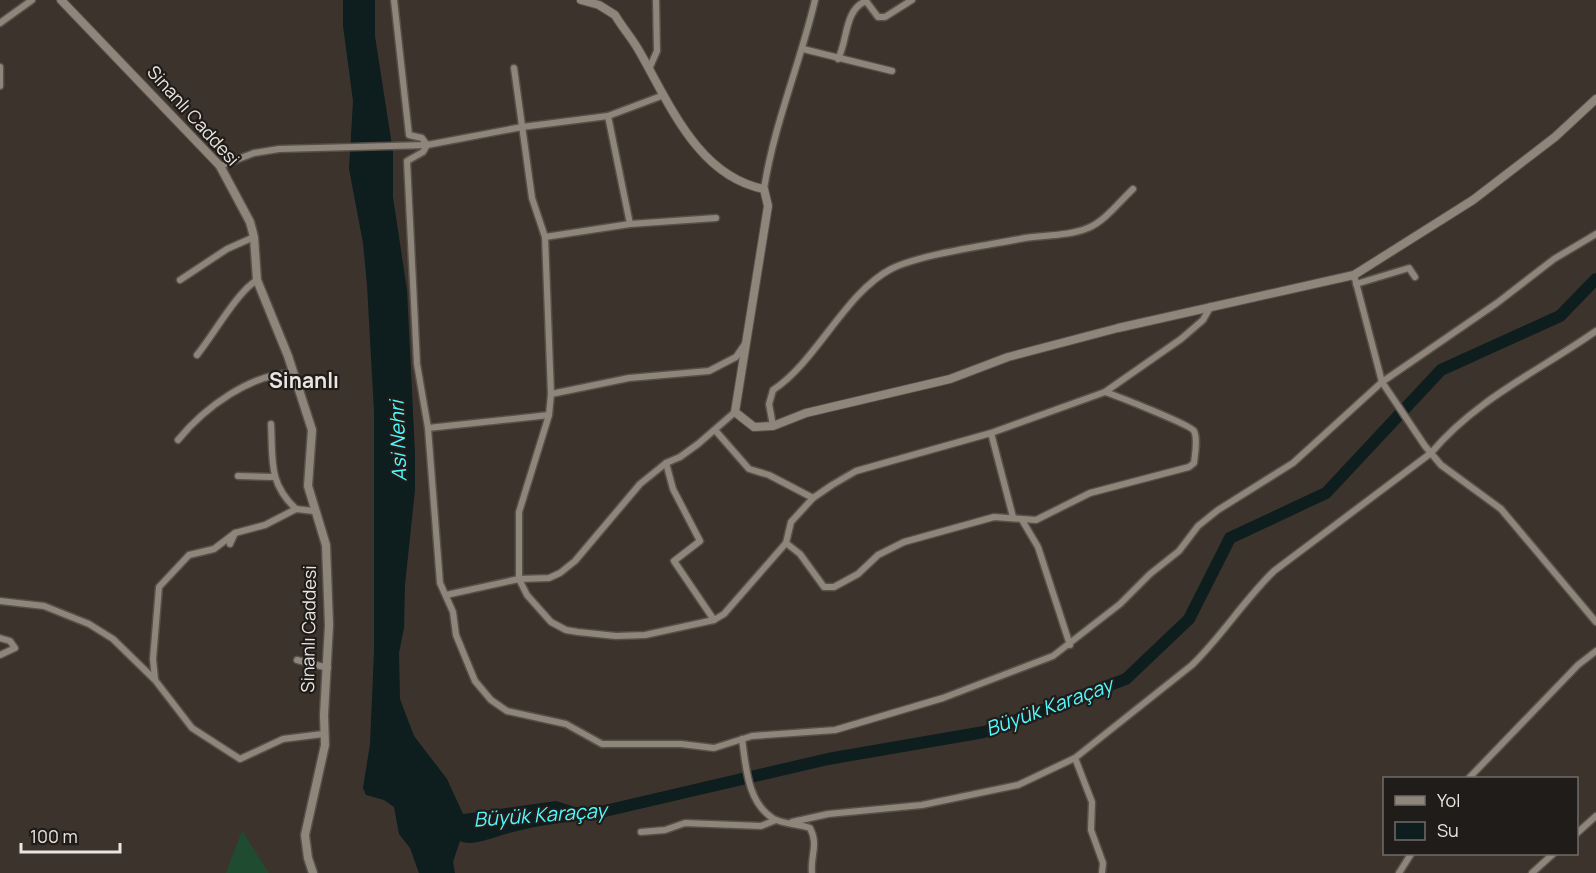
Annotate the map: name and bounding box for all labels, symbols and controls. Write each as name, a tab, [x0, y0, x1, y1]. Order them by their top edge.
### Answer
street label: Sinanlı Caddesi	[142, 60, 245, 171]
district label: Sinanlı	[269, 366, 339, 394]
water label: Asi Nehri	[383, 398, 412, 482]
street label: Sinanlı Caddesi	[295, 565, 321, 693]
water label: Büyük Karaçay	[982, 670, 1118, 742]
legend	[1383, 777, 1578, 855]
text: Yol	[1437, 788, 1460, 812]
water label: Büyük Karaçay	[472, 796, 610, 833]
scale bar	[21, 816, 120, 854]
text: Su	[1437, 818, 1459, 842]
text: 100 m	[30, 824, 78, 848]

